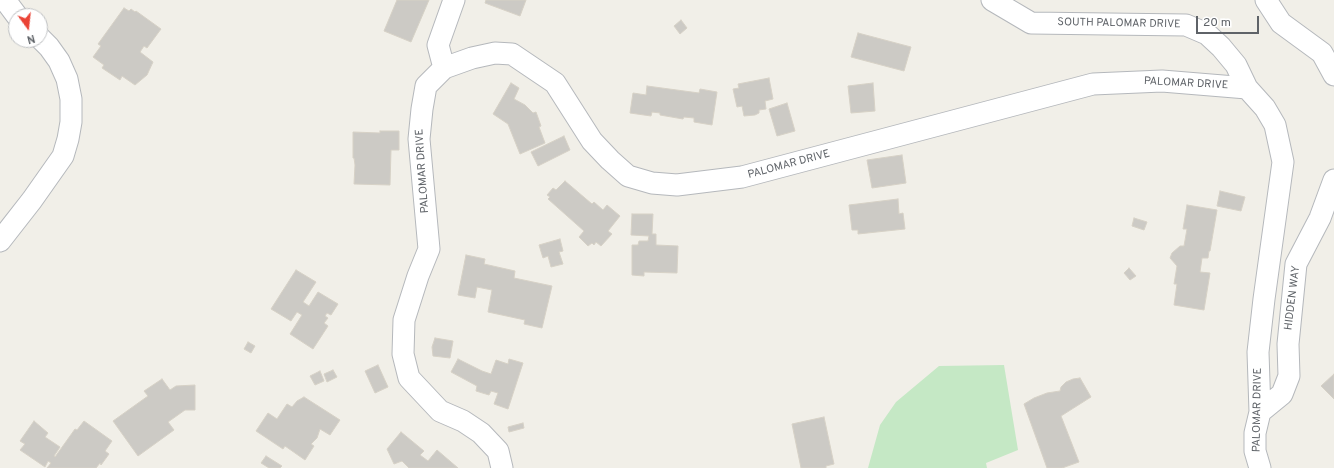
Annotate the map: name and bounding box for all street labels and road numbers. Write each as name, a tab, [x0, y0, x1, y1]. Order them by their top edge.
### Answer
street label: SOUTH PALOMAR DRIVE	[1057, 16, 1181, 32]
street label: PALOMAR DRIVE	[1144, 75, 1228, 93]
street label: PALOMAR DRIVE	[413, 128, 433, 214]
street label: PALOMAR DRIVE	[747, 148, 831, 182]
street label: HIDDEN WAY	[1283, 265, 1303, 331]
street label: PALOMAR DRIVE	[1251, 368, 1265, 452]

